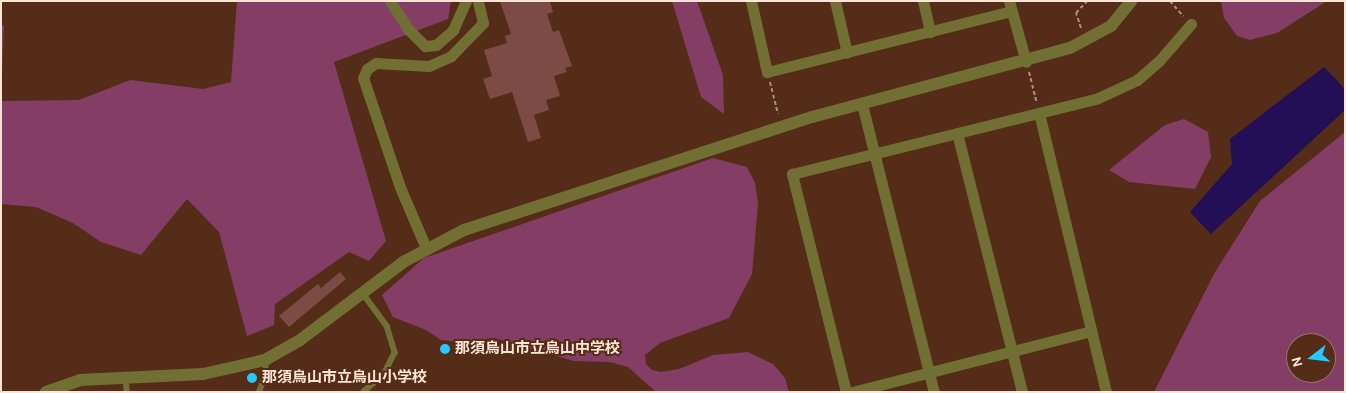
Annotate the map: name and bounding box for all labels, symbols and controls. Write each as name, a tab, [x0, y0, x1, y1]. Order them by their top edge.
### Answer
north arrow	[1286, 333, 1336, 383]
place label: 那須烏山市立烏山中学校	[455, 340, 620, 358]
marker: 那須烏山市立烏山中学校	[439, 343, 451, 355]
text: N	[1288, 355, 1307, 369]
place label: 那須烏山市立烏山小学校	[262, 369, 427, 387]
marker: 那須烏山市立烏山小学校	[246, 372, 258, 384]

